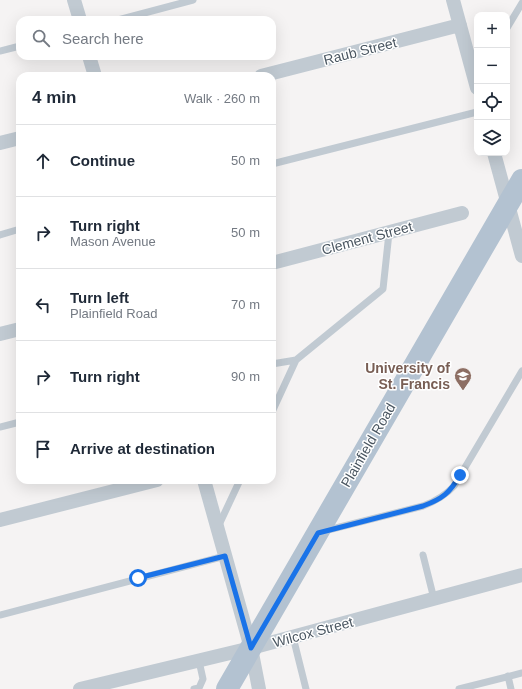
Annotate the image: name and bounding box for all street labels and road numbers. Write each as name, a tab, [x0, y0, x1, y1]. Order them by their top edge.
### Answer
street label: Raub Street	[322, 34, 398, 68]
street label: Clement Street	[320, 218, 414, 258]
street label: Plainfield Road	[338, 400, 398, 490]
street label: Wilcox Street	[271, 614, 355, 650]

